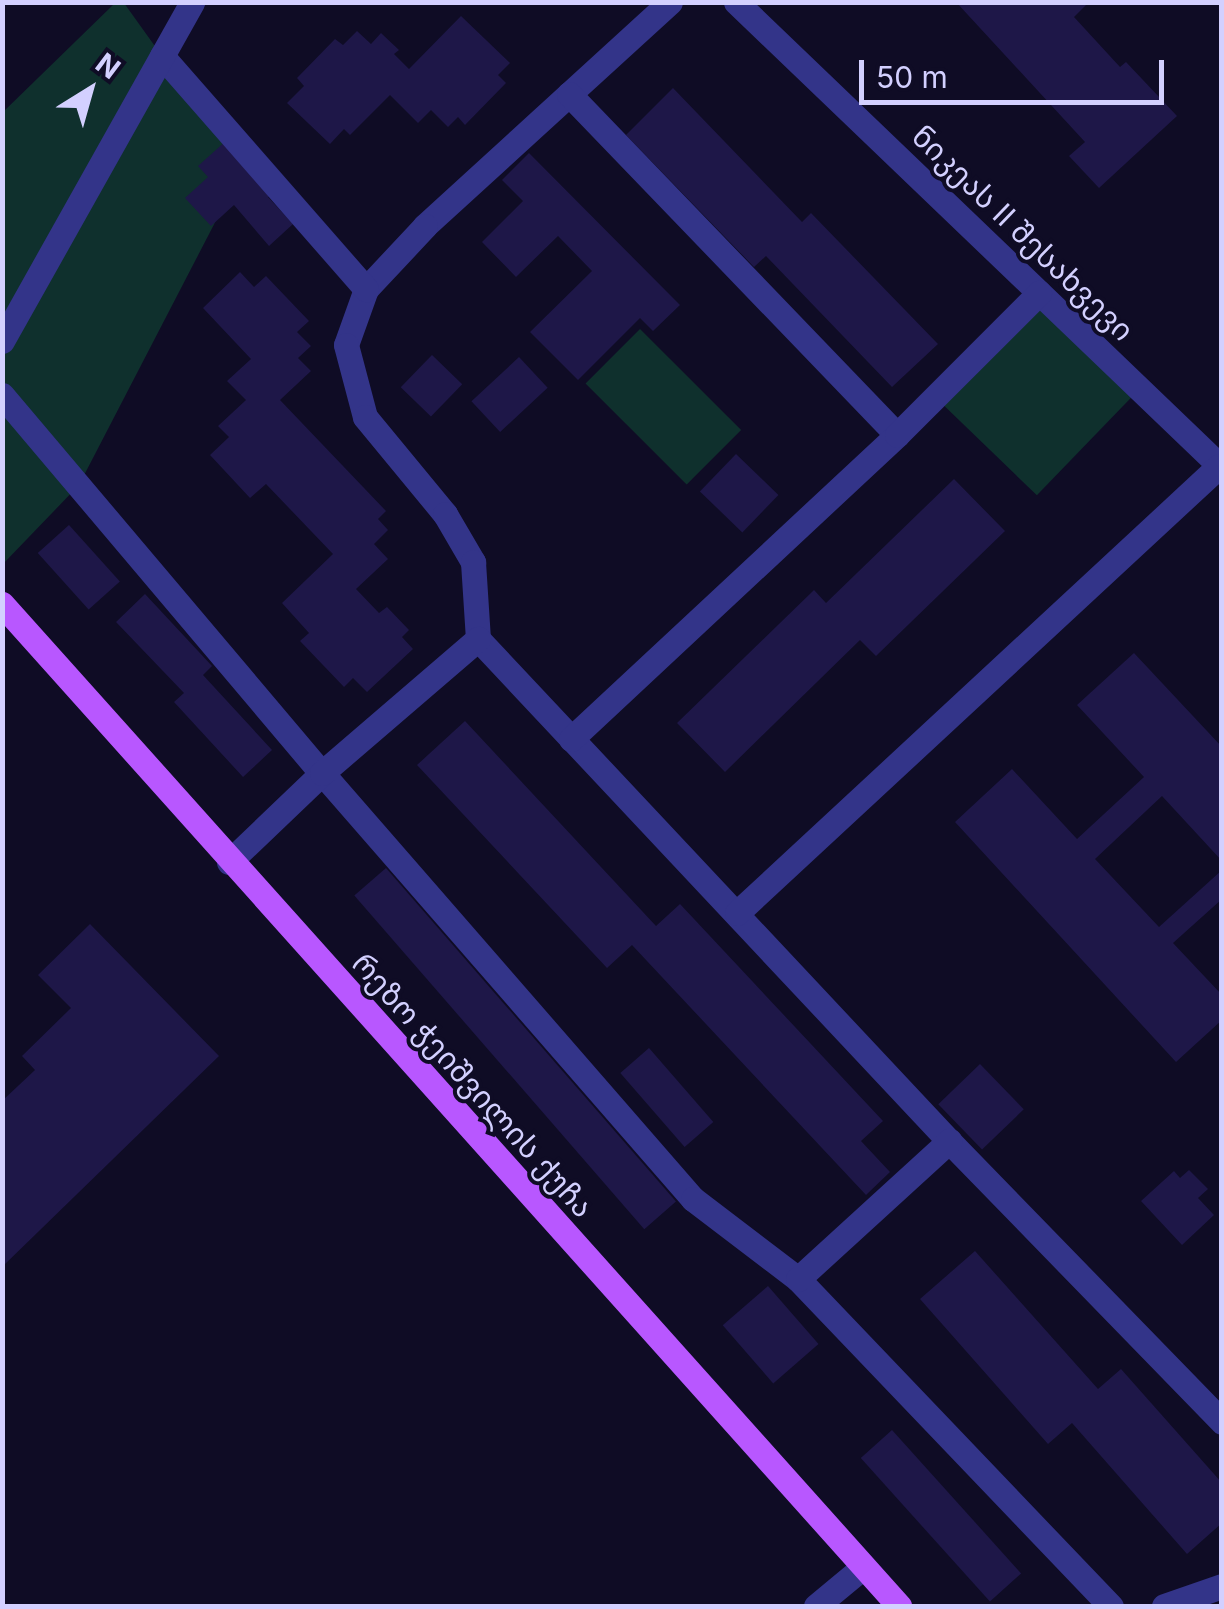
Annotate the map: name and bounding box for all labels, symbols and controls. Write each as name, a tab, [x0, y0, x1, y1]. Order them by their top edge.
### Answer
north arrow	[40, 40, 140, 140]
scale bar	[864, 40, 1169, 102]
text: N	[89, 46, 127, 86]
text: 50 m	[876, 59, 948, 95]
street label: ნიკეას II შესახვევი	[905, 118, 1141, 348]
street label: რეზო ჭეიშვილის ქუჩა	[345, 945, 601, 1225]

